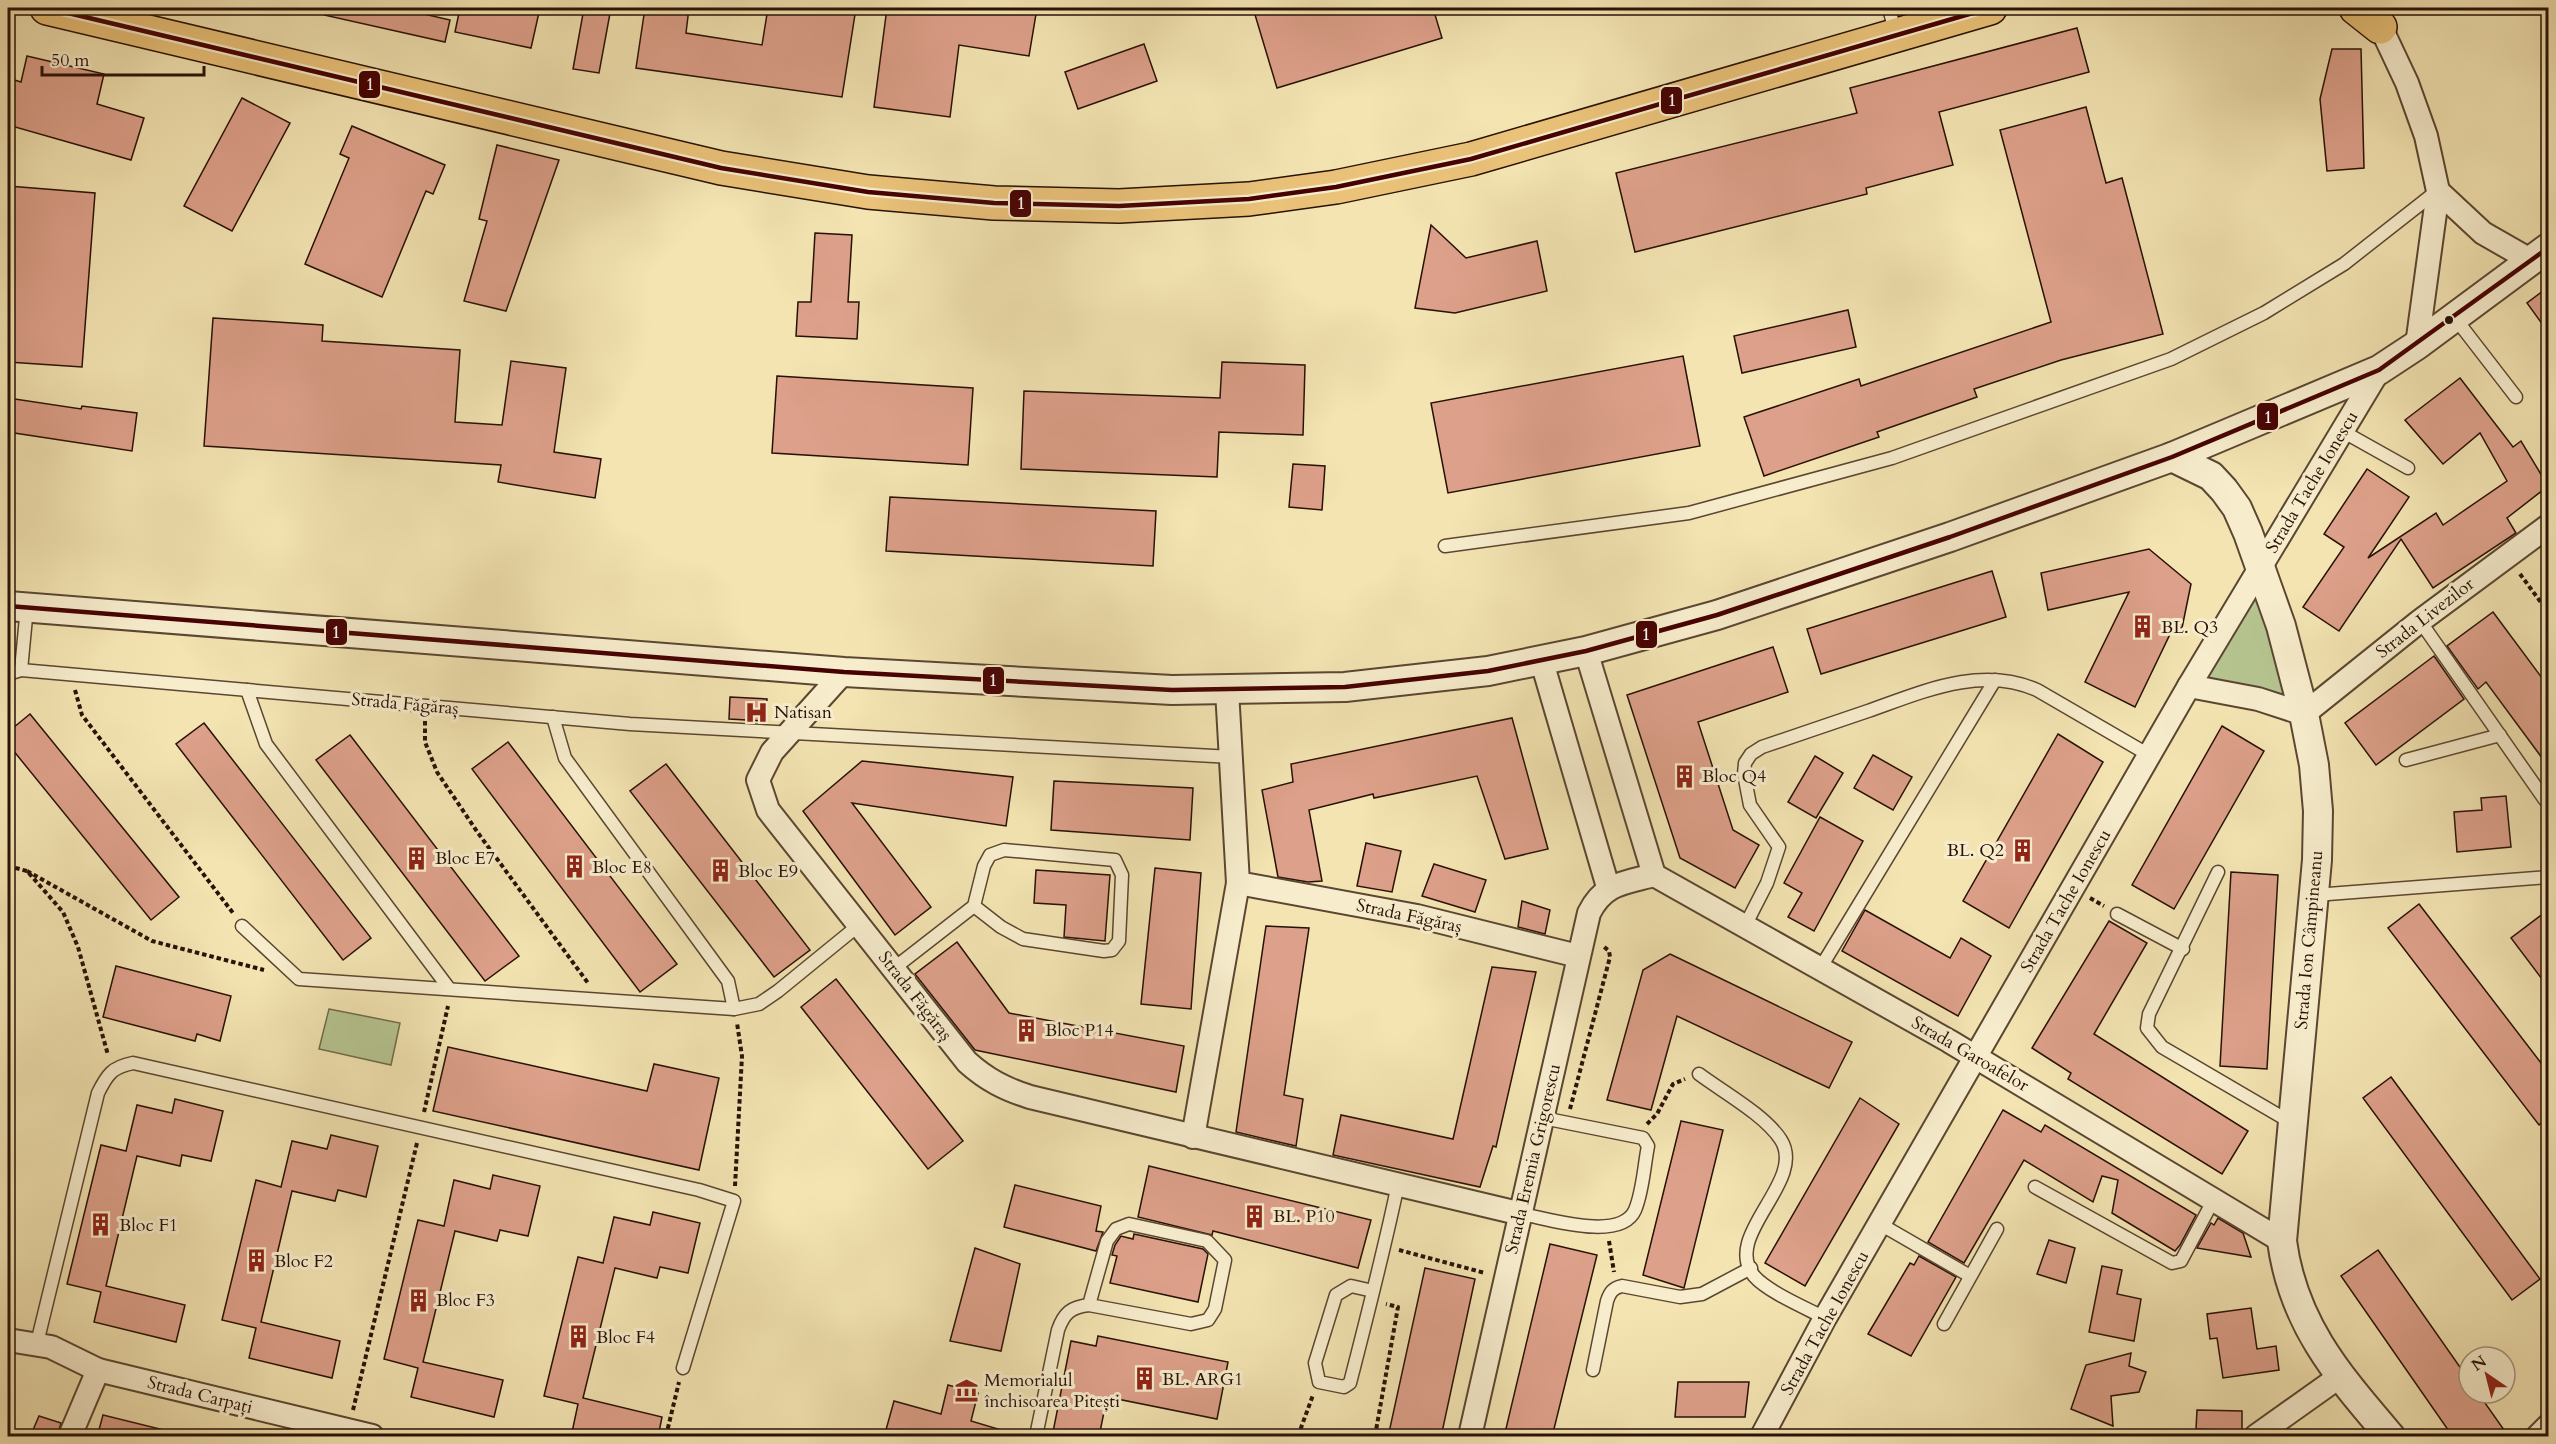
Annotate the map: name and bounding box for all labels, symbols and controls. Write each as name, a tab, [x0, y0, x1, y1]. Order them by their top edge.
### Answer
scale bar	[42, 39, 204, 77]
text: 50 m	[51, 48, 90, 73]
line badge: 1	[358, 70, 381, 99]
text: 1	[366, 74, 374, 96]
line badge: 1	[1660, 86, 1683, 115]
text: 1	[1668, 90, 1676, 112]
line badge: 1	[1009, 189, 1032, 218]
text: 1	[1017, 193, 1025, 215]
unlabelled marker	[2443, 314, 2455, 326]
line badge: 1	[2256, 402, 2279, 431]
street label: Strada Tache Ionescu	[2260, 406, 2364, 558]
text: 1	[2264, 407, 2272, 429]
street label: Strada Livezilor	[2371, 571, 2480, 664]
building icon: BL. Q3	[2130, 614, 2156, 640]
place label: BL. Q3	[2161, 615, 2218, 640]
line badge: 1	[325, 618, 348, 646]
line badge: 1	[1635, 620, 1658, 649]
text: 1	[332, 622, 340, 644]
text: 1	[1642, 624, 1650, 646]
line badge: 1	[982, 666, 1005, 695]
text: 1	[989, 670, 997, 692]
street label: Strada Făgăraș	[350, 687, 460, 721]
hospital icon: Natisan	[743, 699, 769, 725]
place label: Natisan	[774, 700, 833, 725]
building icon: Bloc Q4	[1671, 763, 1697, 789]
place label: Bloc Q4	[1702, 764, 1766, 789]
street label: Strada Tache Ionescu	[2015, 825, 2117, 977]
building icon: BL. Q2	[2009, 837, 2035, 863]
place label: BL. Q2	[1947, 838, 2004, 863]
building icon: Bloc E7	[404, 845, 430, 871]
place label: Bloc E7	[435, 846, 495, 871]
street label: Strada Ion Câmpineanu	[2289, 849, 2329, 1031]
building icon: Bloc E8	[561, 854, 587, 880]
place label: Bloc E8	[592, 855, 652, 880]
building icon: Bloc E9	[707, 858, 733, 884]
place label: Bloc E9	[738, 859, 798, 884]
street label: Strada Făgăraș	[1354, 893, 1464, 939]
street label: Strada Făgăraș	[872, 946, 958, 1046]
street label: Strada Garoafelor	[1907, 1010, 2034, 1098]
building icon: Bloc P14	[1014, 1017, 1040, 1043]
place label: Bloc P14	[1045, 1018, 1114, 1043]
street label: Strada Eremia Grigorescu	[1499, 1061, 1567, 1257]
building icon: BL. P10	[1242, 1203, 1268, 1229]
place label: BL. P10	[1273, 1204, 1335, 1229]
building icon: Bloc F1	[88, 1212, 114, 1238]
place label: Bloc F1	[119, 1213, 178, 1238]
street label: Strada Tache Ionescu	[1775, 1246, 1875, 1400]
building icon: Bloc F2	[243, 1248, 269, 1274]
place label: Bloc F2	[274, 1249, 333, 1274]
building icon: Bloc F3	[405, 1287, 431, 1313]
place label: Bloc F3	[436, 1288, 495, 1313]
building icon: Bloc F4	[565, 1324, 591, 1350]
place label: Bloc F4	[596, 1325, 655, 1350]
north arrow	[2457, 1345, 2517, 1405]
text: N	[2467, 1350, 2491, 1377]
building icon: BL. ARG1	[1131, 1366, 1157, 1392]
place label: BL. ARG1	[1162, 1367, 1243, 1392]
place label: Memorialul închisoarea Pitești	[984, 1368, 1120, 1414]
street label: Strada Carpați	[145, 1370, 255, 1420]
museum icon: Memorialul închisoarea Pitești	[953, 1377, 979, 1403]

